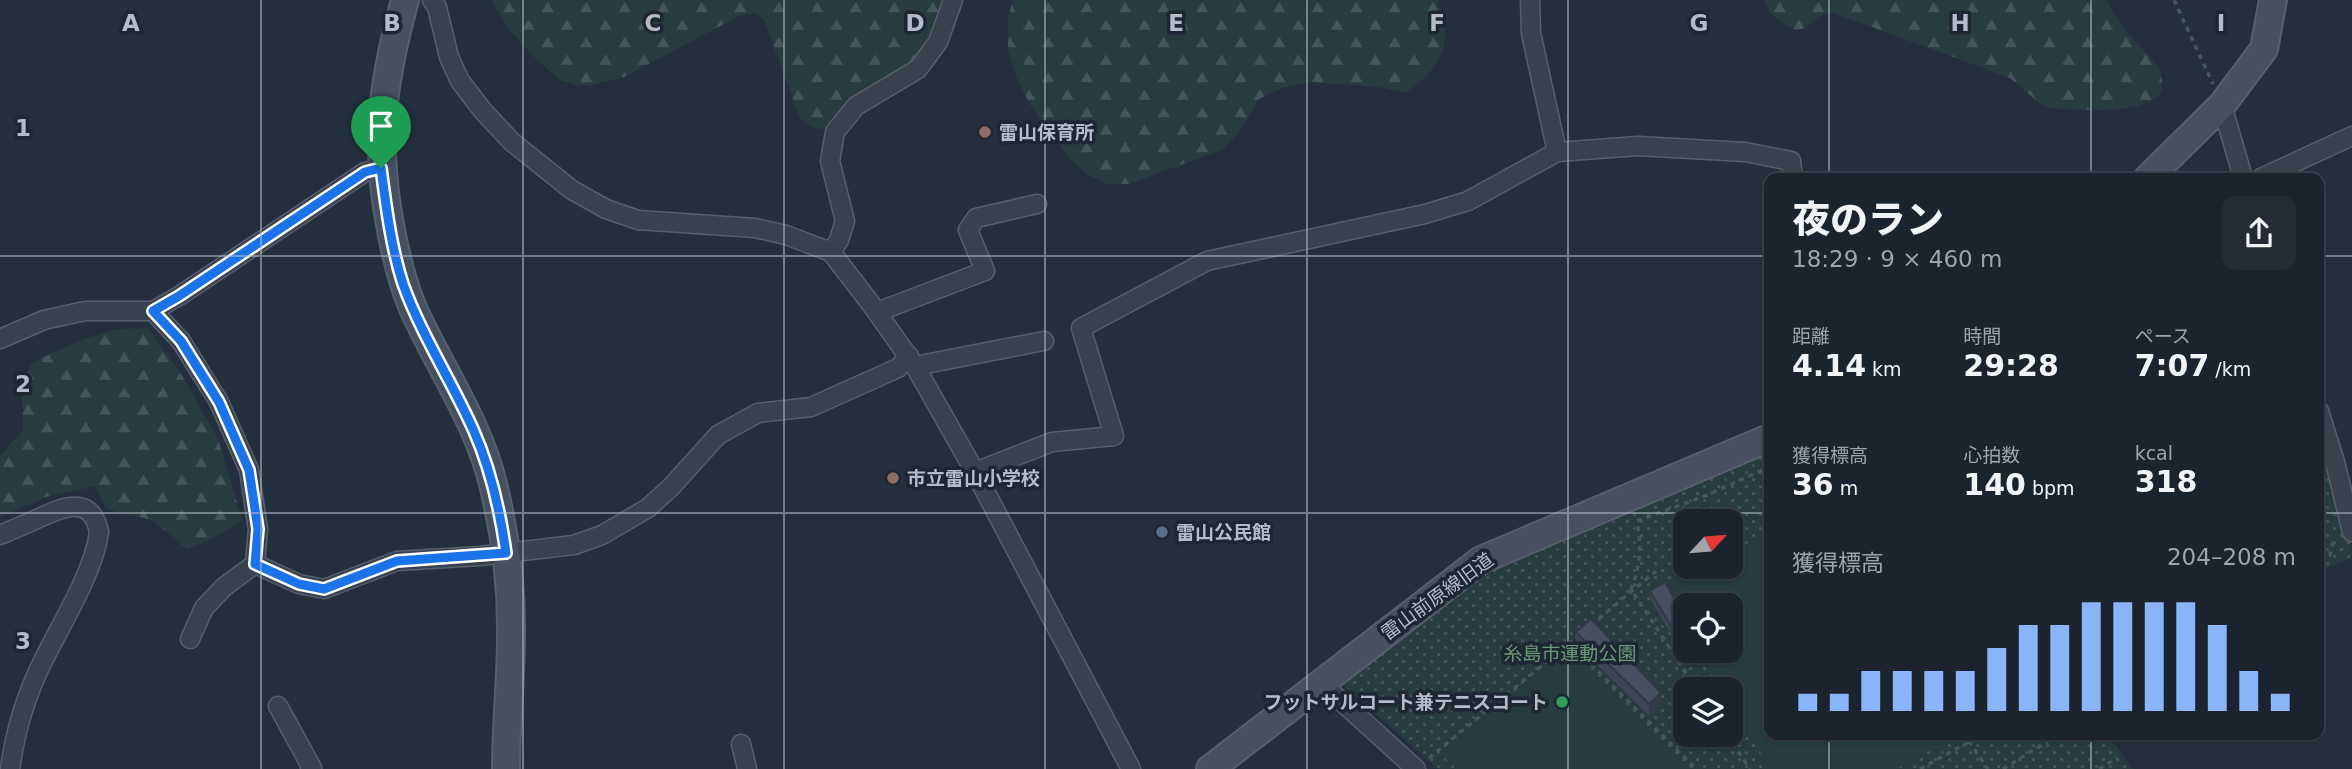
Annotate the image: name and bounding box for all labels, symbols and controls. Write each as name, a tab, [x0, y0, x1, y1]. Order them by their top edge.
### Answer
text: A	[122, 10, 140, 36]
text: B	[383, 10, 401, 36]
text: C	[645, 10, 661, 36]
text: D	[905, 10, 925, 36]
text: E	[1168, 10, 1184, 36]
text: F	[1429, 10, 1445, 36]
text: G	[1690, 10, 1708, 36]
text: H	[1950, 10, 1970, 36]
text: I	[2217, 10, 2225, 36]
pin	[351, 96, 411, 168]
icon: arrive	[362, 107, 400, 145]
text: 1	[15, 115, 31, 141]
place label: 雷山保育所	[999, 121, 1094, 143]
marker: 雷山保育所	[977, 124, 993, 140]
button: share	[2222, 196, 2296, 270]
text: 夜のラン	[1792, 198, 1944, 242]
text: 18:29 · 9 × 460 m	[1792, 246, 2002, 272]
text: 距離	[1792, 325, 1830, 347]
text: 時間	[1963, 325, 2001, 347]
text: ペース	[2135, 325, 2191, 347]
text: 4.14	[1792, 348, 1866, 383]
text: 29:28	[1963, 348, 2059, 383]
text: 7:07	[2135, 348, 2209, 383]
text: km	[1866, 358, 1902, 380]
text: /km	[2209, 358, 2251, 380]
text: 2	[15, 371, 31, 397]
text: kcal	[2135, 442, 2173, 464]
text: 獲得標高	[1792, 444, 1868, 466]
text: 心拍数	[1963, 444, 2020, 466]
text: 318	[2135, 464, 2197, 499]
place label: 市立雷山小学校	[907, 467, 1040, 489]
text: 36	[1792, 467, 1834, 502]
text: 140	[1963, 467, 2026, 502]
marker: 市立雷山小学校	[885, 470, 901, 486]
text: m	[1834, 477, 1858, 499]
text: bpm	[2026, 477, 2075, 499]
north arrow	[1673, 509, 1743, 579]
map controls	[1673, 509, 1743, 747]
place label: 雷山公民館	[1176, 521, 1271, 543]
marker: 雷山公民館	[1154, 524, 1170, 540]
text: 204–208 m	[2167, 544, 2296, 570]
street label: 雷山前原線旧道	[1377, 548, 1497, 644]
text: 獲得標高	[1792, 550, 1884, 576]
button: locate	[1673, 593, 1743, 663]
text: 3	[15, 628, 31, 654]
park label: 糸島市運動公園	[1503, 642, 1637, 664]
button: layers	[1673, 677, 1743, 747]
place label: フットサルコート兼テニスコート	[1263, 691, 1548, 713]
marker: フットサルコート兼テニスコート	[1554, 694, 1570, 710]

